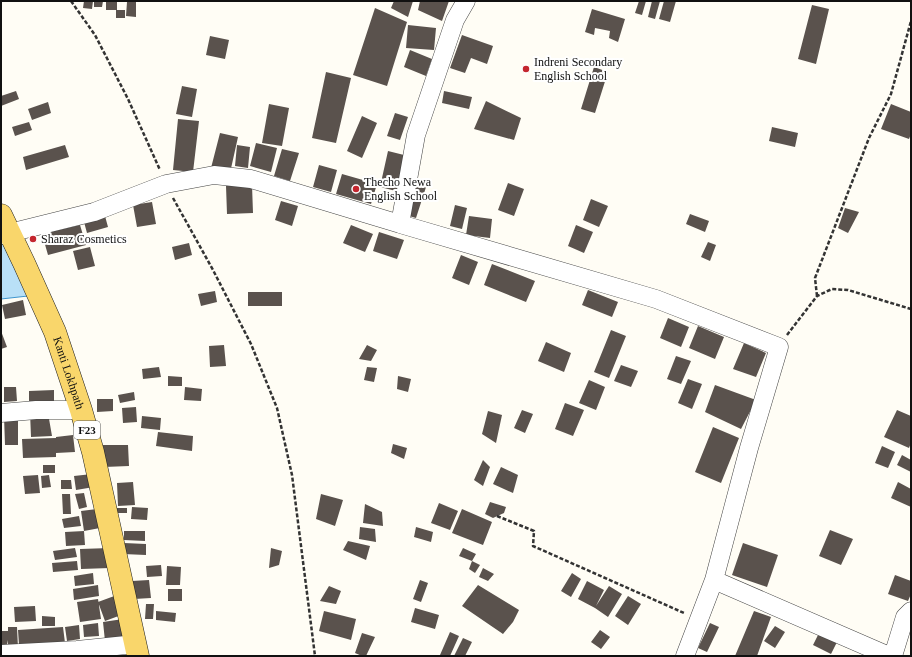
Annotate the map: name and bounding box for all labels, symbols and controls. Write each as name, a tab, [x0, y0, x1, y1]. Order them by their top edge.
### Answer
place label: Indreni Secondary English School	[534, 55, 622, 83]
marker: Indreni Secondary English School	[521, 64, 531, 74]
place label: Thecho Newa English School	[364, 175, 438, 203]
marker: Thecho Newa English School	[351, 184, 361, 194]
place label: Sharaz Cosmetics	[41, 232, 127, 246]
marker: Sharaz Cosmetics	[28, 234, 38, 244]
street label: Kanti Lokhpath	[50, 335, 87, 411]
road number: F23	[74, 421, 100, 439]

